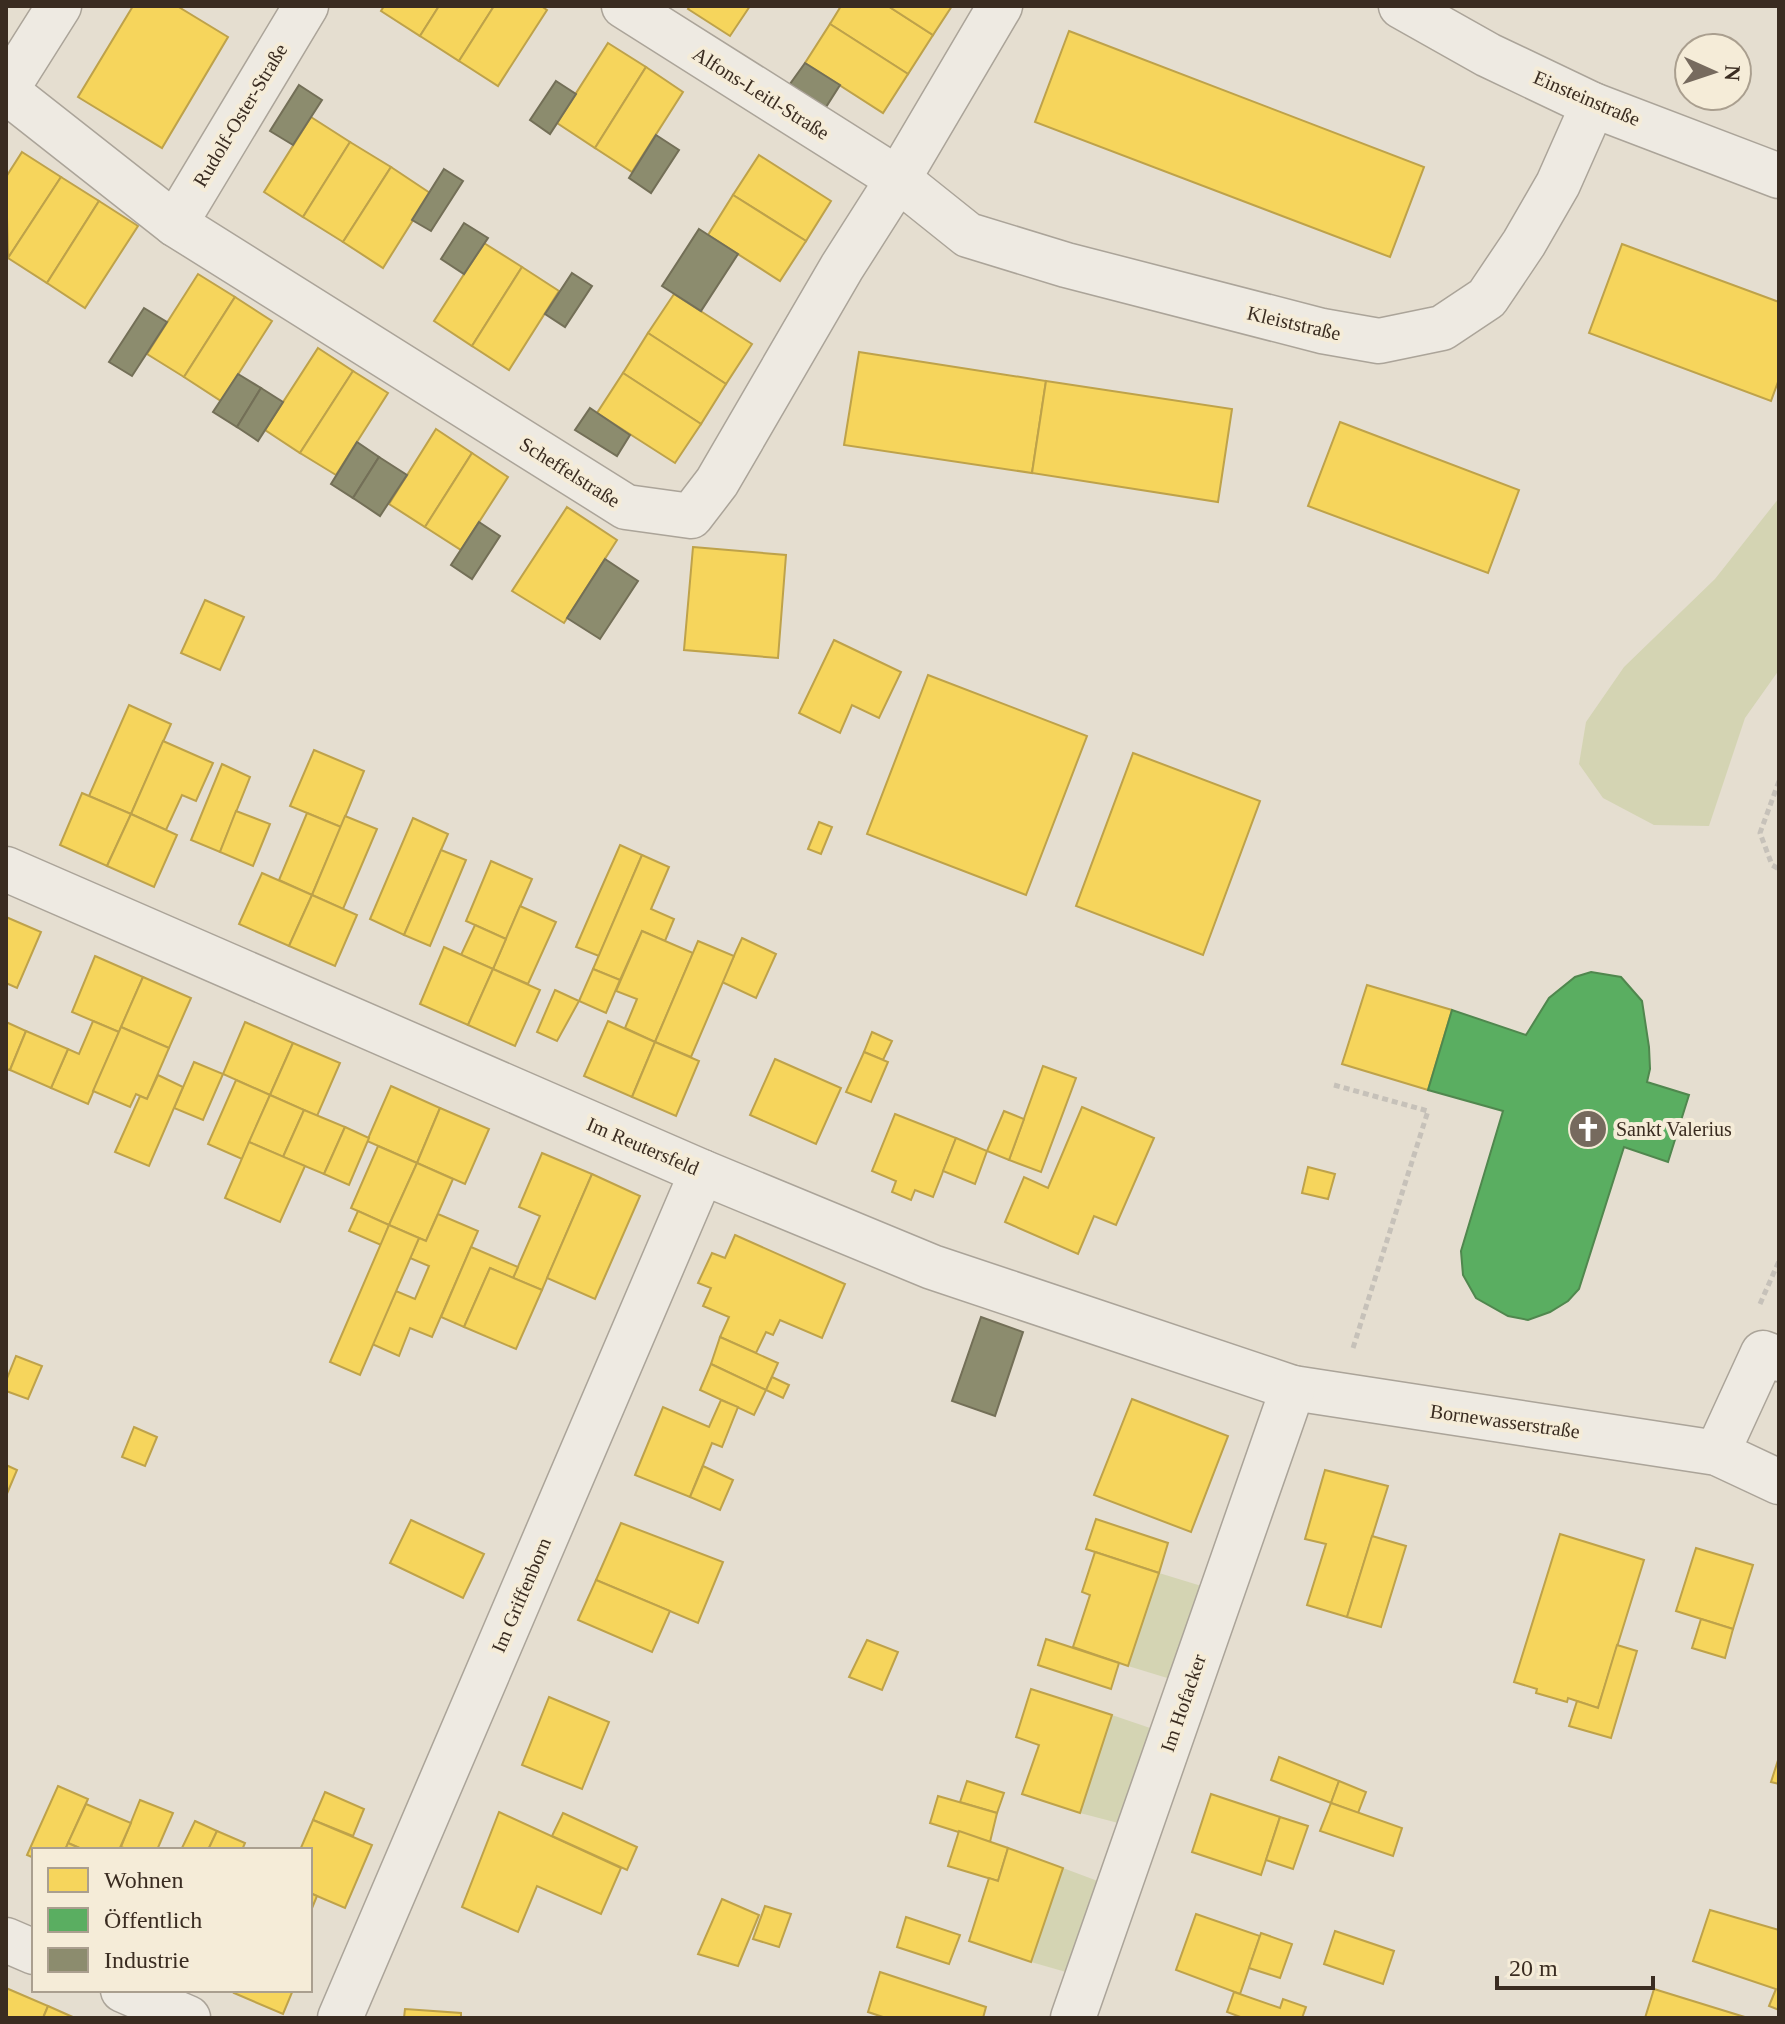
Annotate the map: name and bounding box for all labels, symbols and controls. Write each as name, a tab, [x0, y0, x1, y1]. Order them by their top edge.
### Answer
north arrow	[1673, 32, 1753, 112]
street label: Rudolf-Oster-Straße	[189, 39, 291, 190]
street label: Alfons-Leitl-Straße	[689, 42, 833, 144]
text: N	[1720, 64, 1745, 82]
street label: Einsteinstraße	[1531, 66, 1644, 130]
street label: Kleiststraße	[1245, 302, 1343, 344]
street label: Scheffelstraße	[516, 432, 624, 512]
church icon: Sankt Valerius	[1567, 1108, 1609, 1150]
street label: Im Reutersfeld	[584, 1113, 702, 1179]
place label: Sankt Valerius	[1616, 1118, 1732, 1140]
street label: Bornewasserstraße	[1429, 1400, 1581, 1442]
street label: Im Griffenborn	[487, 1534, 555, 1656]
street label: Im Hofacker	[1156, 1651, 1210, 1755]
legend	[32, 1848, 312, 1992]
text: Wohnen	[104, 1867, 183, 1893]
text: Öffentlich	[104, 1907, 202, 1933]
scale bar	[1497, 1940, 1653, 1990]
text: Industrie	[104, 1947, 189, 1973]
text: 20 m	[1509, 1955, 1558, 1981]

